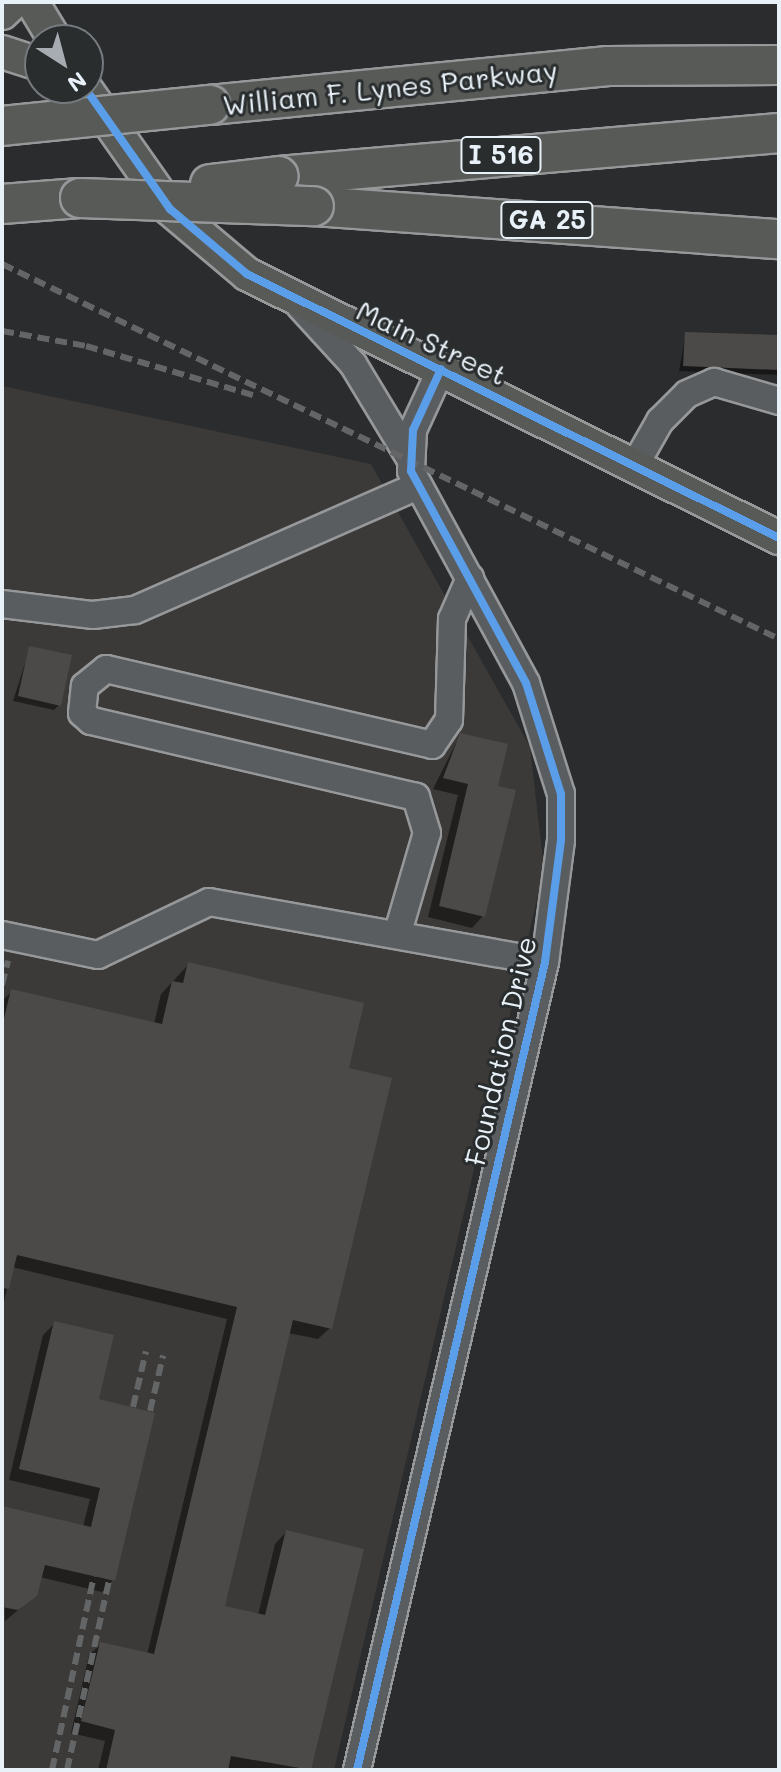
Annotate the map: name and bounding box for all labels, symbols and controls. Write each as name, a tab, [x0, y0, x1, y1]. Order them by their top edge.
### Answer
north arrow	[24, 24, 104, 104]
street label: William F. Lynes Parkway	[221, 53, 559, 121]
text: N	[62, 66, 93, 99]
road number: I 516	[459, 133, 543, 177]
road number: GA 25	[499, 198, 595, 242]
street label: Main Street	[352, 293, 512, 391]
street label: Foundation Drive	[457, 933, 543, 1169]

